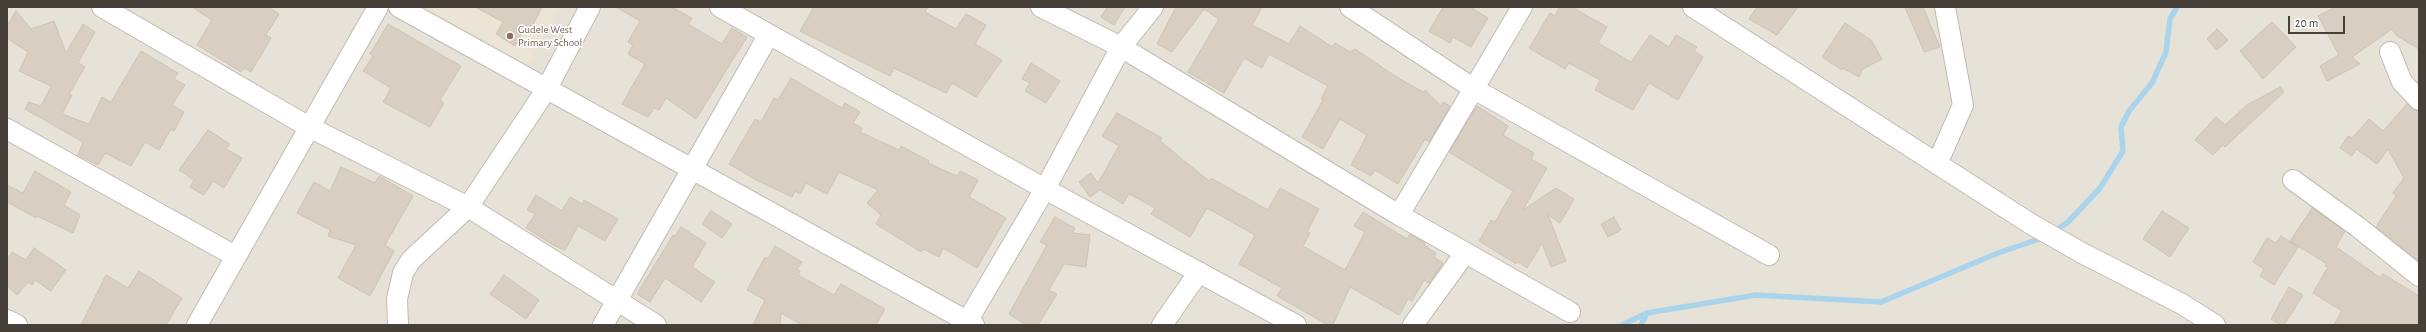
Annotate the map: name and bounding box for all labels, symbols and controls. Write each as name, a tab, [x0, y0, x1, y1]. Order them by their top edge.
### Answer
scale bar	[2290, 8, 2347, 34]
text: 20 m	[2295, 17, 2318, 29]
place label: Gudele West Primary School	[518, 23, 582, 49]
marker: Gudele West Primary School	[505, 31, 515, 41]

